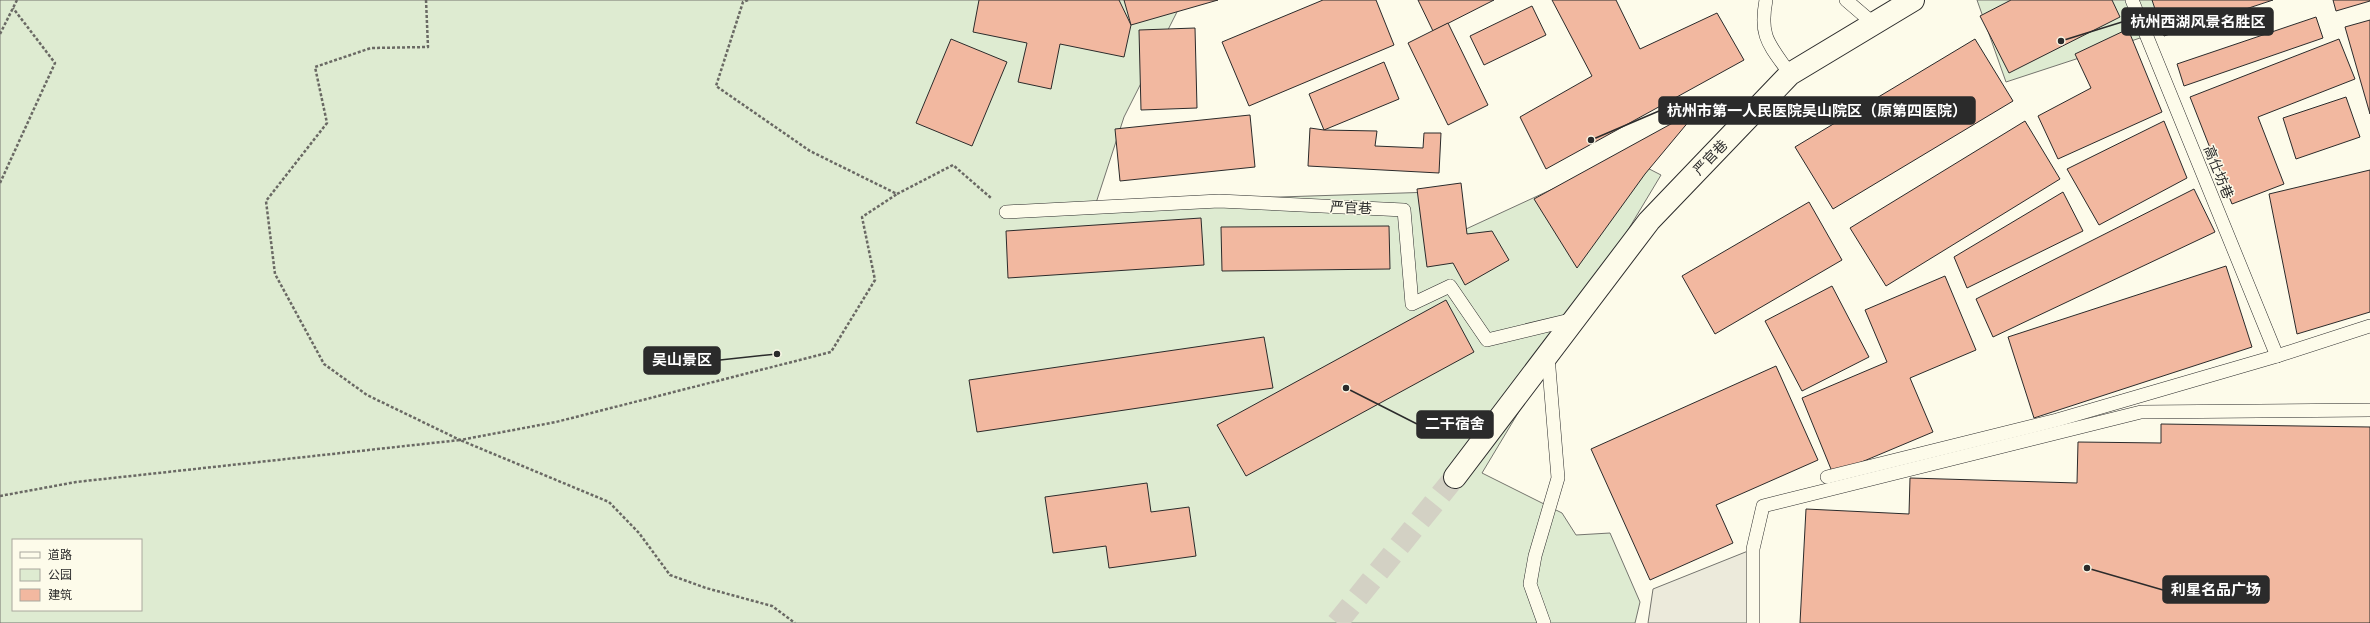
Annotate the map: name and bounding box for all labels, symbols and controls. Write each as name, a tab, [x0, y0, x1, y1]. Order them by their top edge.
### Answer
callout: 杭州西湖风景名胜区	[2122, 8, 2273, 35]
text: 杭州西湖风景名胜区	[2130, 12, 2266, 30]
callout: 杭州市第一人民医院吴山院区（原第四医院）	[1659, 97, 1975, 124]
text: 杭州市第一人民医院吴山院区（原第四医院）	[1667, 101, 1967, 119]
street label: 严官巷	[1689, 136, 1731, 178]
street label: 高仕坊巷	[2201, 143, 2237, 201]
street label: 严官巷	[1330, 197, 1372, 217]
callout: 吴山景区	[644, 347, 720, 374]
text: 吴山景区	[652, 350, 712, 368]
callout: 二干宿舍	[1417, 411, 1493, 438]
text: 二干宿舍	[1425, 414, 1485, 432]
legend	[12, 539, 142, 611]
text: 道路	[48, 547, 72, 562]
text: 公园	[48, 567, 72, 582]
callout: 利星名品广场	[2163, 576, 2269, 603]
text: 利星名品广场	[2171, 580, 2261, 598]
text: 建筑	[48, 587, 72, 602]

